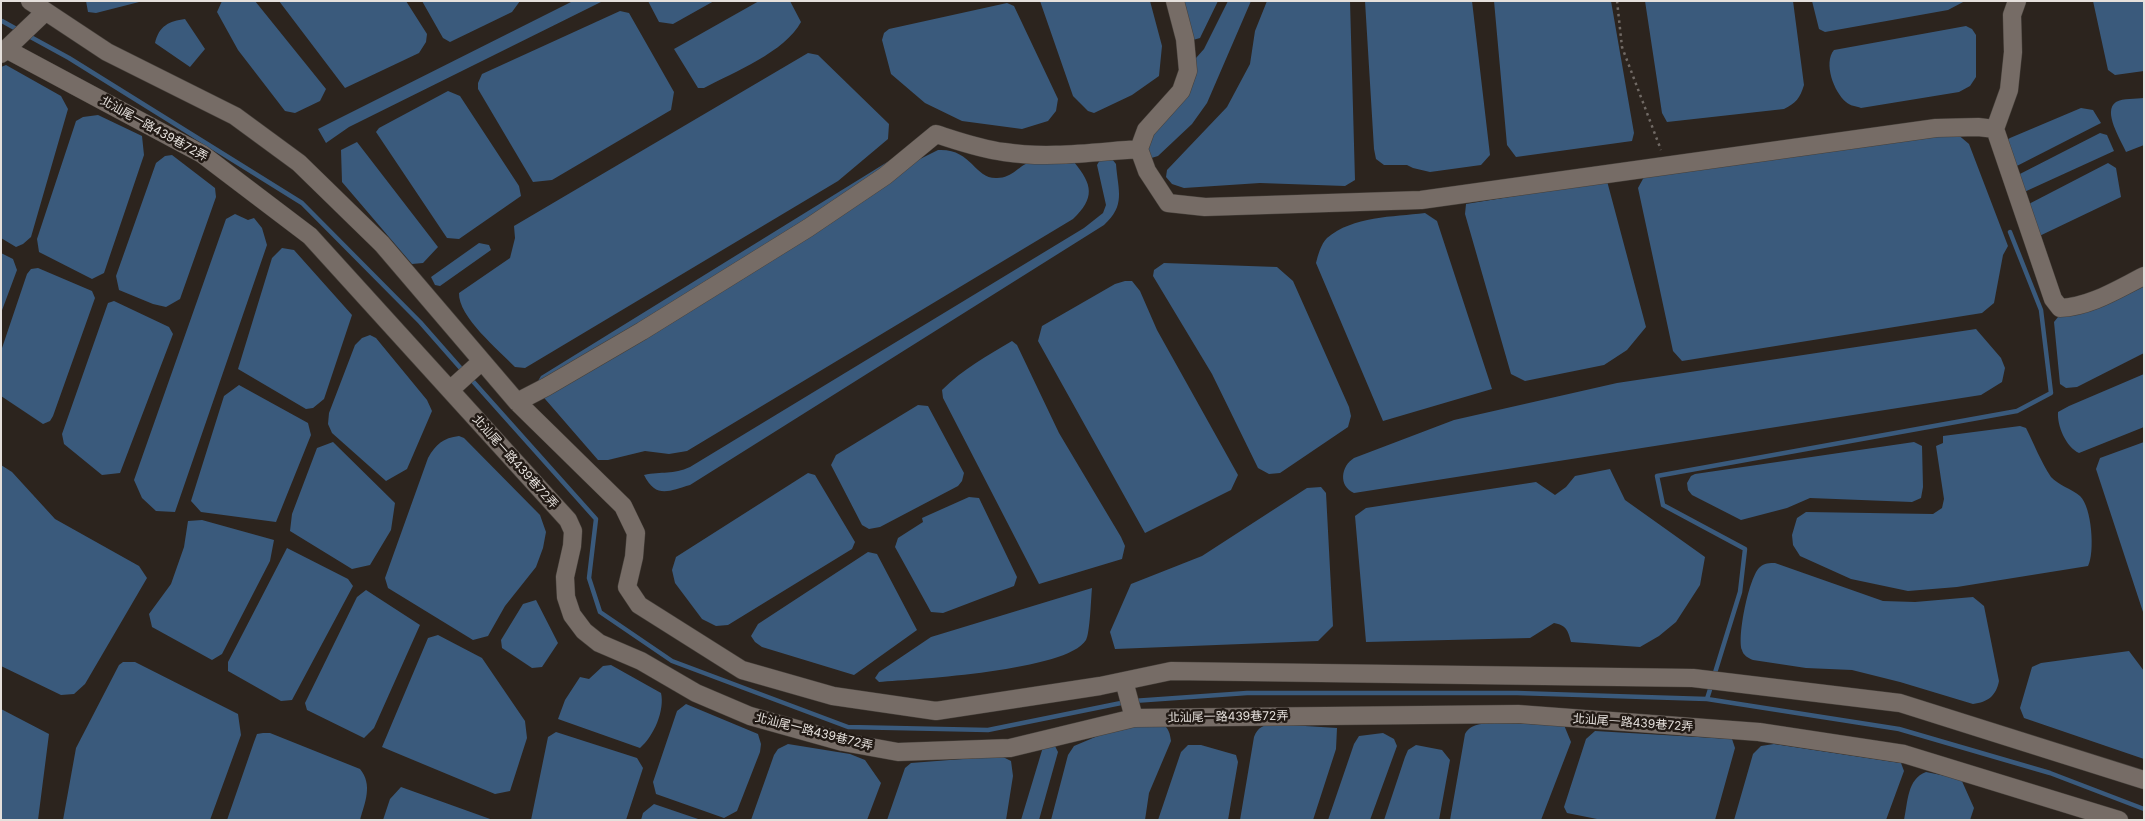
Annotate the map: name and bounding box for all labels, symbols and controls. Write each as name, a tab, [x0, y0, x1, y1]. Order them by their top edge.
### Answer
street label: 北汕尾一路439巷72弄	[98, 93, 210, 165]
street label: 北汕尾一路439巷72弄	[469, 412, 561, 512]
street label: 北汕尾一路439巷72弄	[1168, 709, 1288, 725]
street label: 北汕尾一路439巷72弄	[754, 710, 874, 754]
street label: 北汕尾一路439巷72弄	[1572, 712, 1694, 734]

